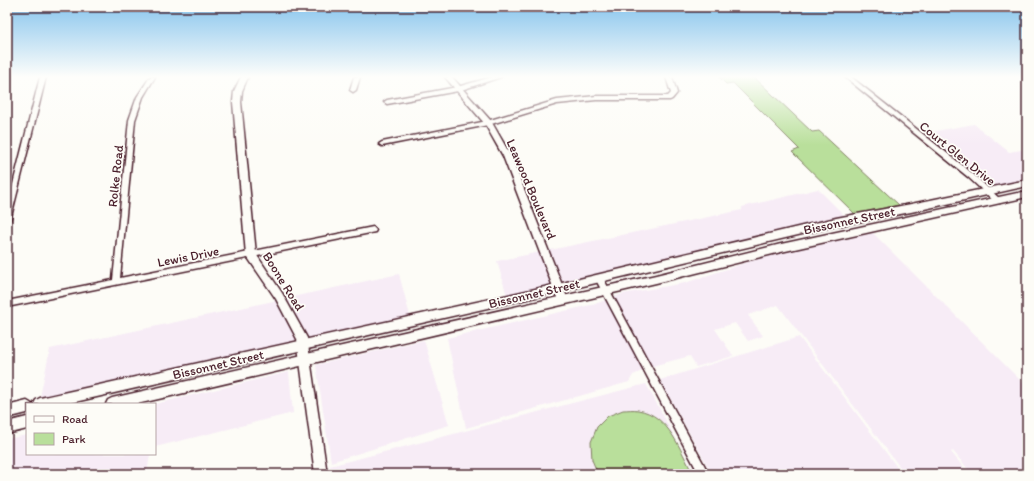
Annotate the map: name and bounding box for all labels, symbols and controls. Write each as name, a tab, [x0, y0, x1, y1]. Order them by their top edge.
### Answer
street label: Court Glen Drive	[917, 118, 999, 189]
street label: Leawood Boulevard	[504, 137, 559, 242]
street label: Rolke Road	[105, 144, 126, 208]
street label: Bissonnet Street	[802, 203, 896, 238]
street label: Lewis Drive	[156, 243, 220, 270]
street label: Boone Road	[260, 249, 308, 313]
street label: Bissonnet Street	[487, 276, 581, 311]
street label: Bissonnet Street	[171, 347, 265, 382]
legend	[26, 403, 156, 455]
text: Road	[62, 412, 88, 426]
text: Park	[62, 432, 86, 446]

